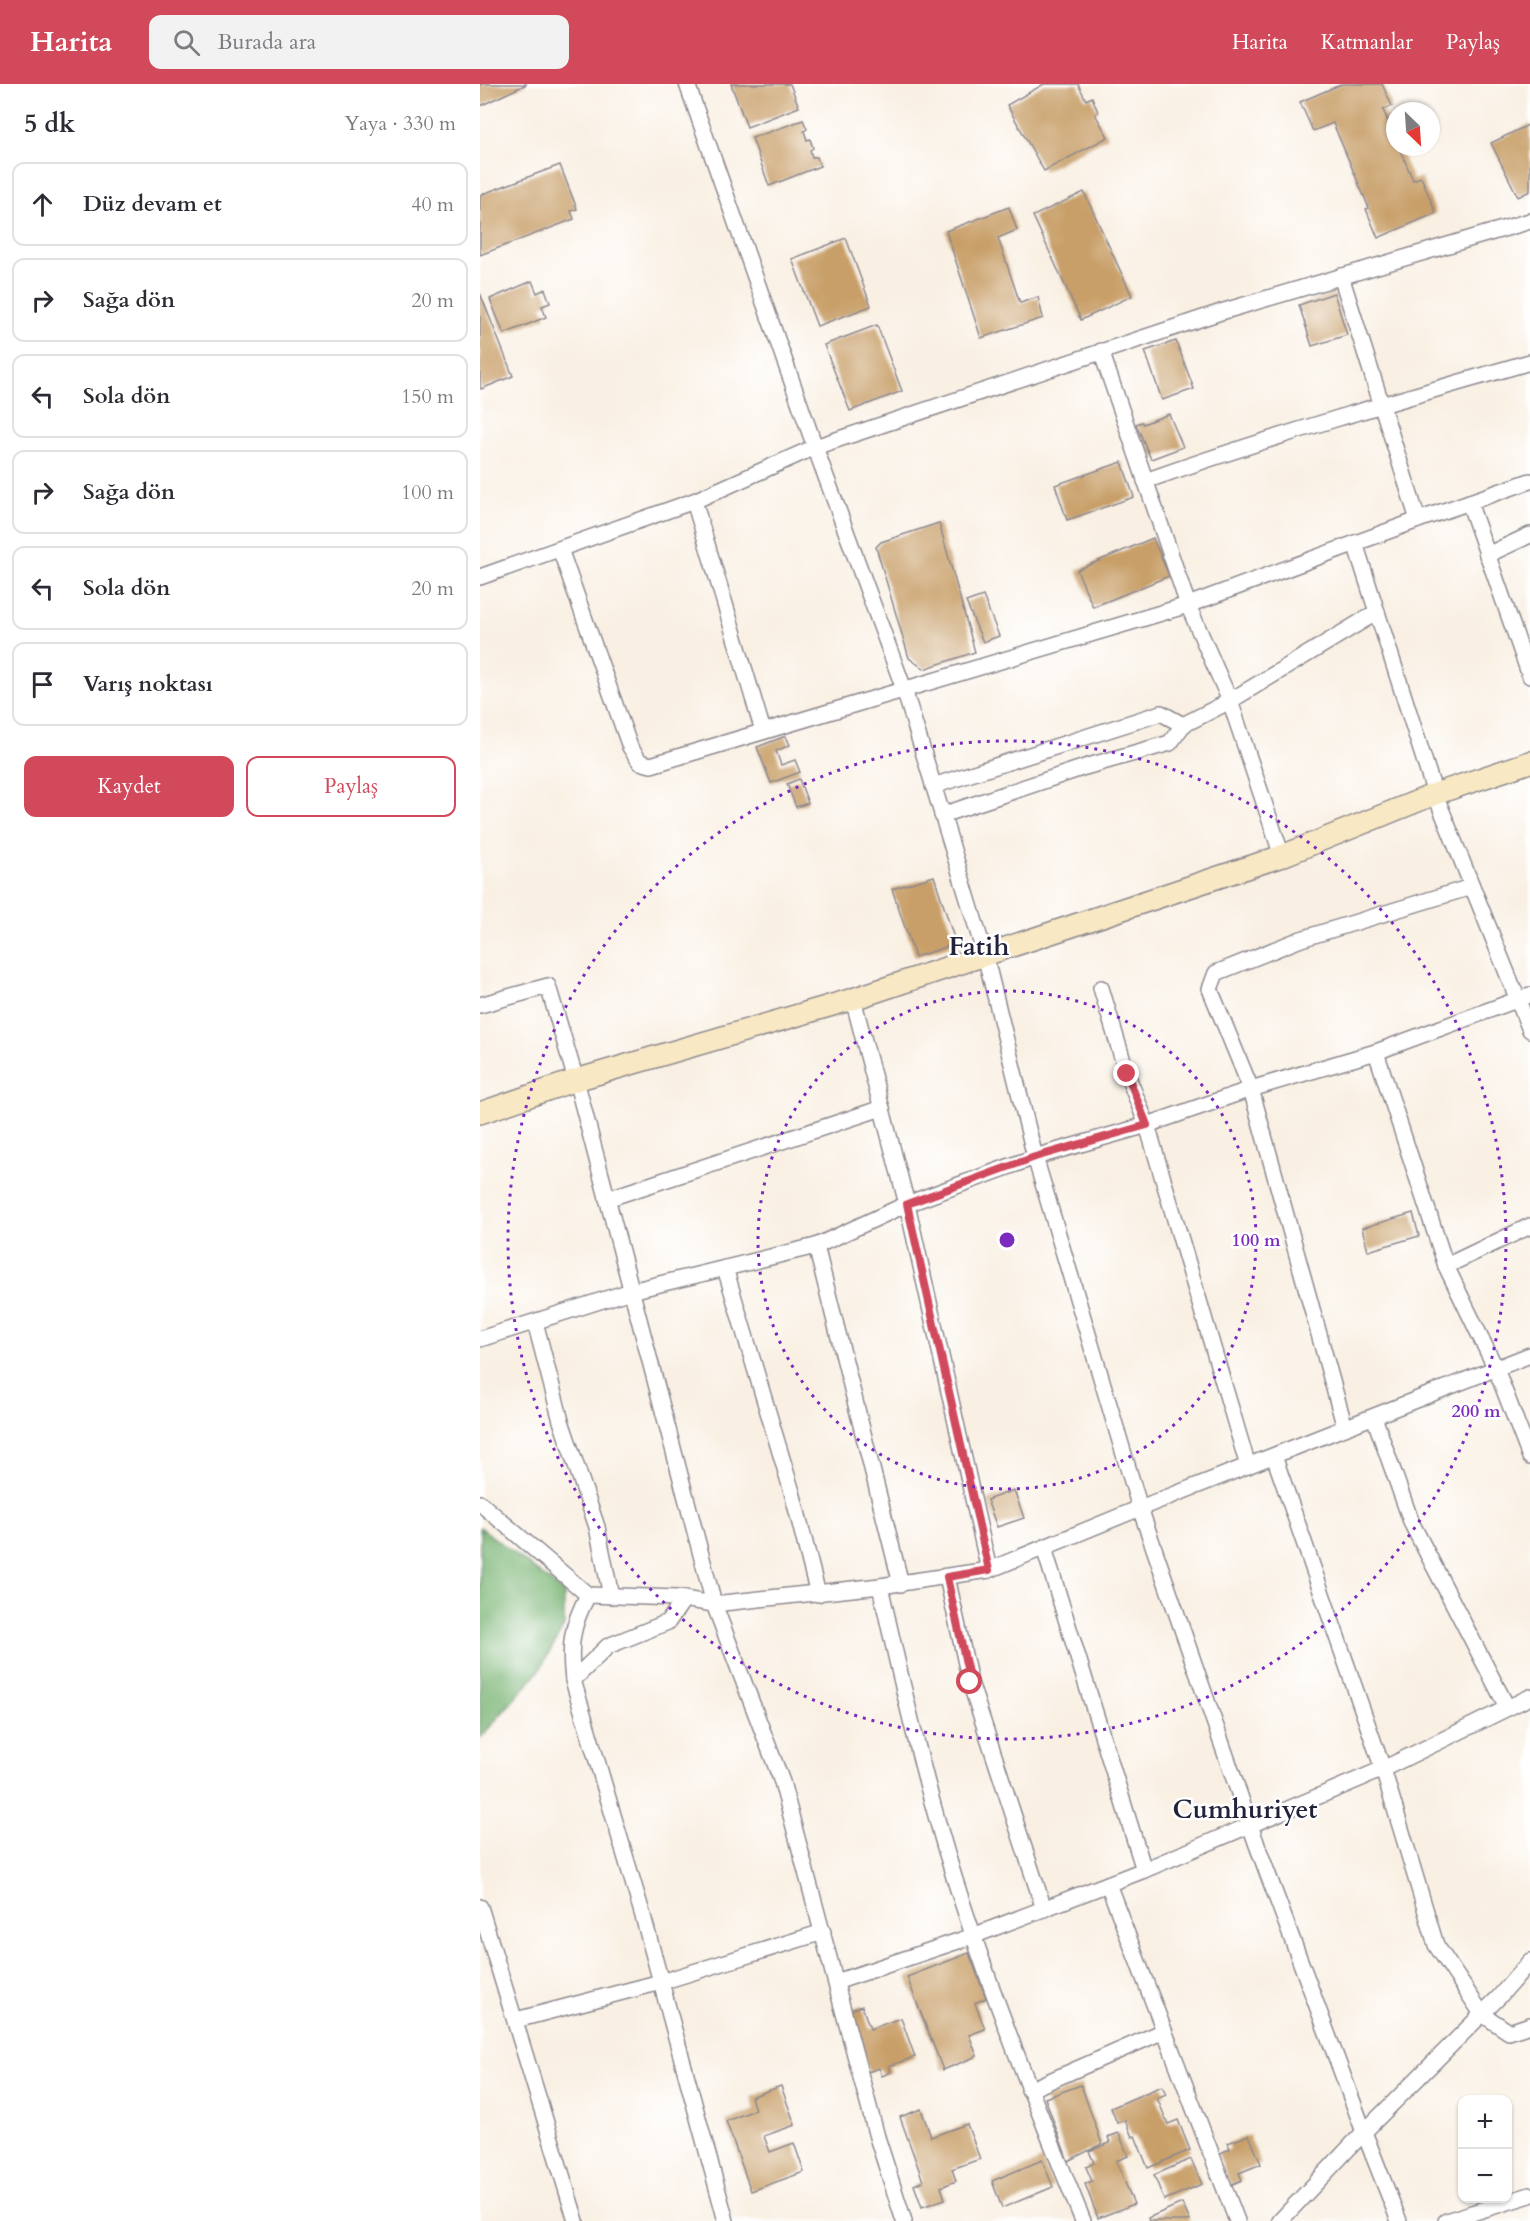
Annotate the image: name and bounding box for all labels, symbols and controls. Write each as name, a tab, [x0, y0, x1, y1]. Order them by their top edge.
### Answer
search box	[149, 15, 569, 69]
text: Harita	[30, 23, 113, 61]
icon: search	[170, 26, 203, 59]
text: Burada ara	[218, 27, 316, 57]
text: Harita	[1232, 28, 1288, 57]
text: Katmanlar	[1321, 28, 1413, 57]
text: Paylaş	[1446, 28, 1500, 57]
north arrow	[1386, 102, 1440, 156]
text: 5 dk	[24, 106, 75, 141]
text: Yaya · 330 m	[344, 110, 456, 137]
icon: ahead	[26, 188, 59, 221]
text: Düz devam et	[83, 189, 222, 219]
text: 40 m	[411, 191, 454, 218]
icon: right	[26, 284, 59, 317]
text: Sağa dön	[83, 285, 175, 315]
text: 20 m	[411, 287, 454, 314]
icon: left	[26, 380, 59, 413]
text: Sola dön	[83, 381, 170, 411]
text: 150 m	[401, 383, 454, 410]
icon: right	[26, 476, 59, 509]
text: Sağa dön	[83, 477, 175, 507]
text: 100 m	[401, 479, 454, 506]
icon: left	[26, 572, 59, 605]
text: Sola dön	[83, 573, 170, 603]
text: 20 m	[411, 575, 454, 602]
icon: arrive	[26, 668, 59, 701]
text: Varış noktası	[83, 669, 213, 699]
button: Kaydet	[24, 756, 234, 817]
button: Paylaş	[246, 756, 456, 817]
district label: Fatih	[949, 929, 1009, 964]
route end	[1113, 1060, 1139, 1086]
text: 100 m	[1231, 1228, 1281, 1253]
centre of rings	[997, 1230, 1017, 1250]
text: 200 m	[1451, 1399, 1501, 1424]
route start	[956, 1668, 982, 1694]
district label: Cumhuriyet	[1173, 1792, 1317, 1827]
map controls	[1458, 2095, 1512, 2203]
button: +	[1458, 2095, 1512, 2149]
button: −	[1458, 2149, 1512, 2203]

